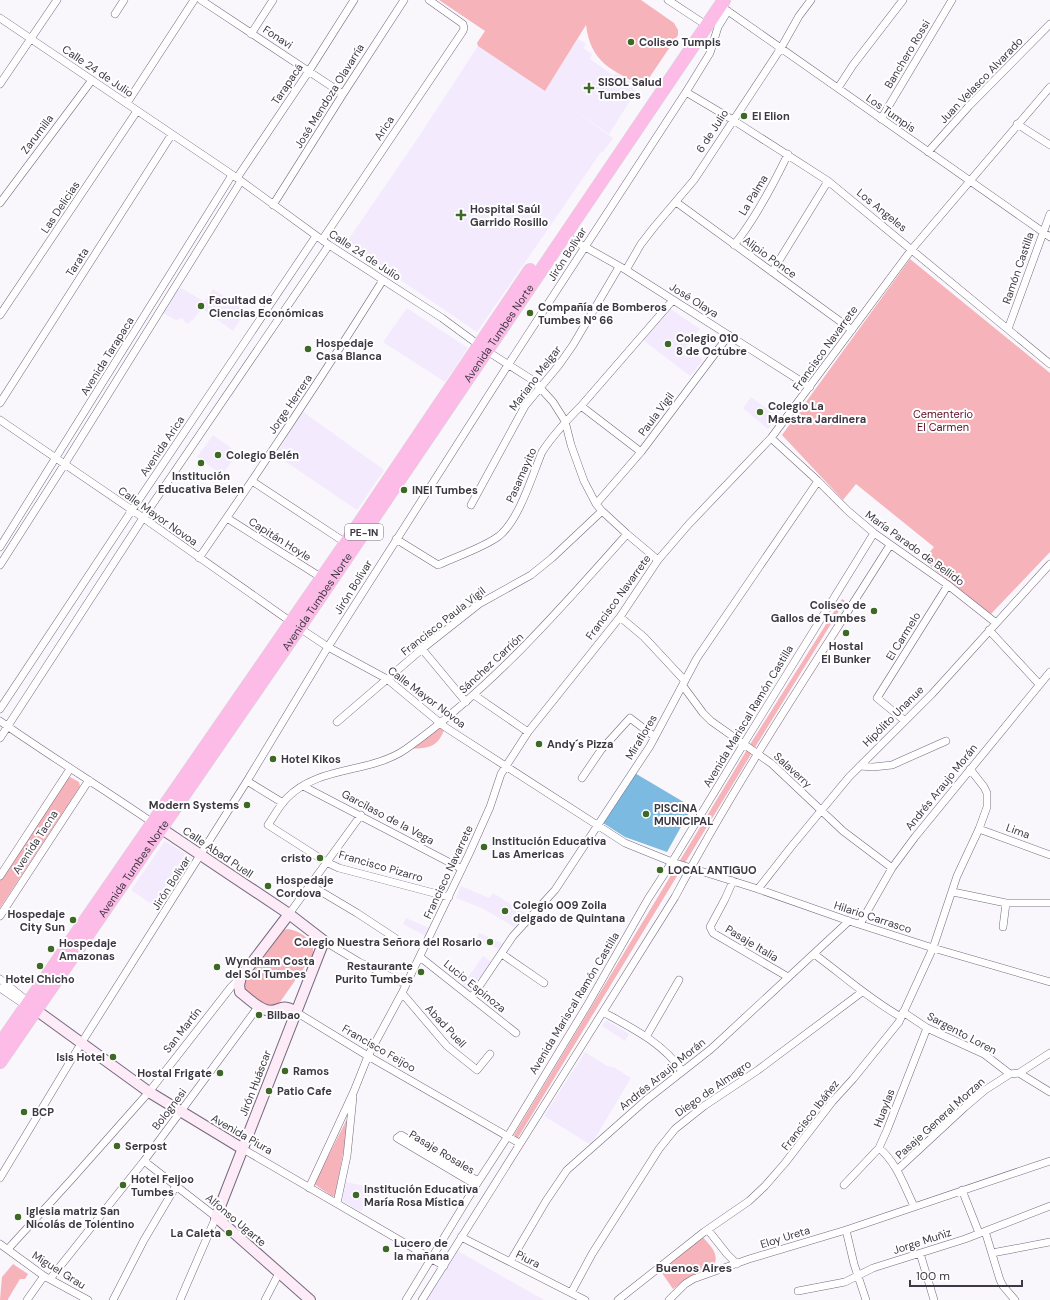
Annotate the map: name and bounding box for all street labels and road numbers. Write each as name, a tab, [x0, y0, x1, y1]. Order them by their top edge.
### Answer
street label: Banchero Rossi	[881, 17, 933, 91]
street label: Fonavi	[260, 22, 296, 52]
street label: Juan Velasco Alvarado	[936, 34, 1026, 126]
street label: José Mendoza Olavarría	[291, 41, 367, 151]
street label: Calle 24 de Julio	[60, 42, 136, 100]
street label: Tarapacá	[268, 61, 306, 107]
street label: Los Tumpis	[864, 91, 918, 135]
street label: 6 de Julio	[693, 106, 731, 156]
street label: Zarumilla	[18, 112, 56, 156]
street label: Arica	[371, 113, 397, 143]
street label: La Palma	[735, 172, 771, 218]
street label: Las Delicias	[38, 178, 82, 236]
street label: Los Angeles	[854, 186, 910, 234]
street label: Jirón Bolívar	[544, 224, 590, 284]
street label: Calle 24 de Julio	[326, 226, 404, 284]
street label: Ramón Castilla	[999, 230, 1037, 306]
street label: Alipio Ponce	[740, 233, 800, 281]
street label: Tarata	[63, 245, 91, 279]
street label: José Olaya	[667, 279, 721, 321]
street label: Avenida Tumbes Norte	[460, 282, 537, 385]
street label: Francisco Navarrete	[789, 303, 861, 393]
street label: Avenida Tarapaca	[77, 314, 137, 398]
street label: Mariano Melgar	[506, 343, 564, 413]
street label: Jorge Herrera	[265, 371, 315, 437]
street label: Paula Vigil	[635, 389, 677, 439]
street label: Avenida Arica	[137, 413, 187, 479]
street label: Pasamayito	[503, 445, 539, 505]
street label: Calle Mayor Novoa	[115, 483, 201, 549]
street label: María Parado de Bellido	[863, 507, 967, 589]
street label: Capitán Hoyle	[246, 514, 314, 564]
road number: PE-1N	[345, 524, 383, 540]
street label: Avenida Tumbes Norte	[279, 550, 355, 653]
street label: Francisco Navarrete	[582, 552, 654, 642]
street label: Jirón Bolívar	[331, 557, 375, 617]
street label: Francisco Paula Vigil	[398, 584, 488, 658]
street label: El Carmelo	[883, 609, 923, 663]
street label: Sánchez Carrión	[456, 630, 526, 696]
street label: Avenida Mariscal Ramón Castilla	[700, 642, 796, 790]
street label: Calle Mayor Novoa	[385, 663, 469, 731]
street label: Hipólito Unanue	[860, 683, 926, 749]
street label: Miraflores	[622, 712, 660, 762]
street label: Andrés Araujo Morán	[902, 741, 980, 833]
street label: Salaverry	[771, 749, 815, 791]
street label: Garcilaso de la Vega	[339, 787, 437, 847]
street label: Avenida Tacna	[9, 807, 61, 877]
street label: Avenida Tumbes Norte	[95, 817, 172, 920]
street label: Lima	[1004, 820, 1032, 842]
street label: Calle Abad Puell	[180, 823, 256, 881]
street label: Francisco Navarrete	[420, 823, 476, 921]
street label: Francisco Pizarro	[337, 847, 425, 885]
street label: Jirón Bolívar	[148, 853, 194, 913]
street label: Hilario Carrasco	[832, 898, 914, 936]
street label: Pasaje Italia	[723, 922, 781, 964]
street label: Avenida Mariscal Ramón Castilla	[526, 929, 622, 1077]
street label: Lucio Espinoza	[441, 957, 509, 1015]
street label: Abad Puell	[423, 1002, 469, 1050]
street label: San Martín	[160, 1004, 204, 1056]
street label: Sargento Loren	[925, 1009, 999, 1057]
street label: Francisco Feijoo	[340, 1021, 418, 1075]
street label: Andrés Araujo Morán	[616, 1035, 708, 1113]
street label: Jirón Huáscar	[236, 1048, 274, 1118]
street label: Diego de Almagro	[672, 1056, 754, 1120]
street label: Pasaje General Morzan	[892, 1074, 988, 1162]
street label: Francisco Ibáñez	[778, 1077, 842, 1153]
street label: Bolognesi	[149, 1085, 189, 1133]
street label: Huaylas	[870, 1087, 898, 1129]
street label: Avenida Piura	[209, 1111, 275, 1157]
street label: Pasaje Rosales	[407, 1127, 477, 1177]
street label: Alfonso Ugarte	[203, 1191, 269, 1249]
street label: Eloy Ureta	[758, 1223, 812, 1251]
street label: Jorge Muñiz	[891, 1225, 953, 1257]
street label: Piura	[514, 1247, 542, 1271]
street label: Miguel Grau	[30, 1248, 88, 1292]

